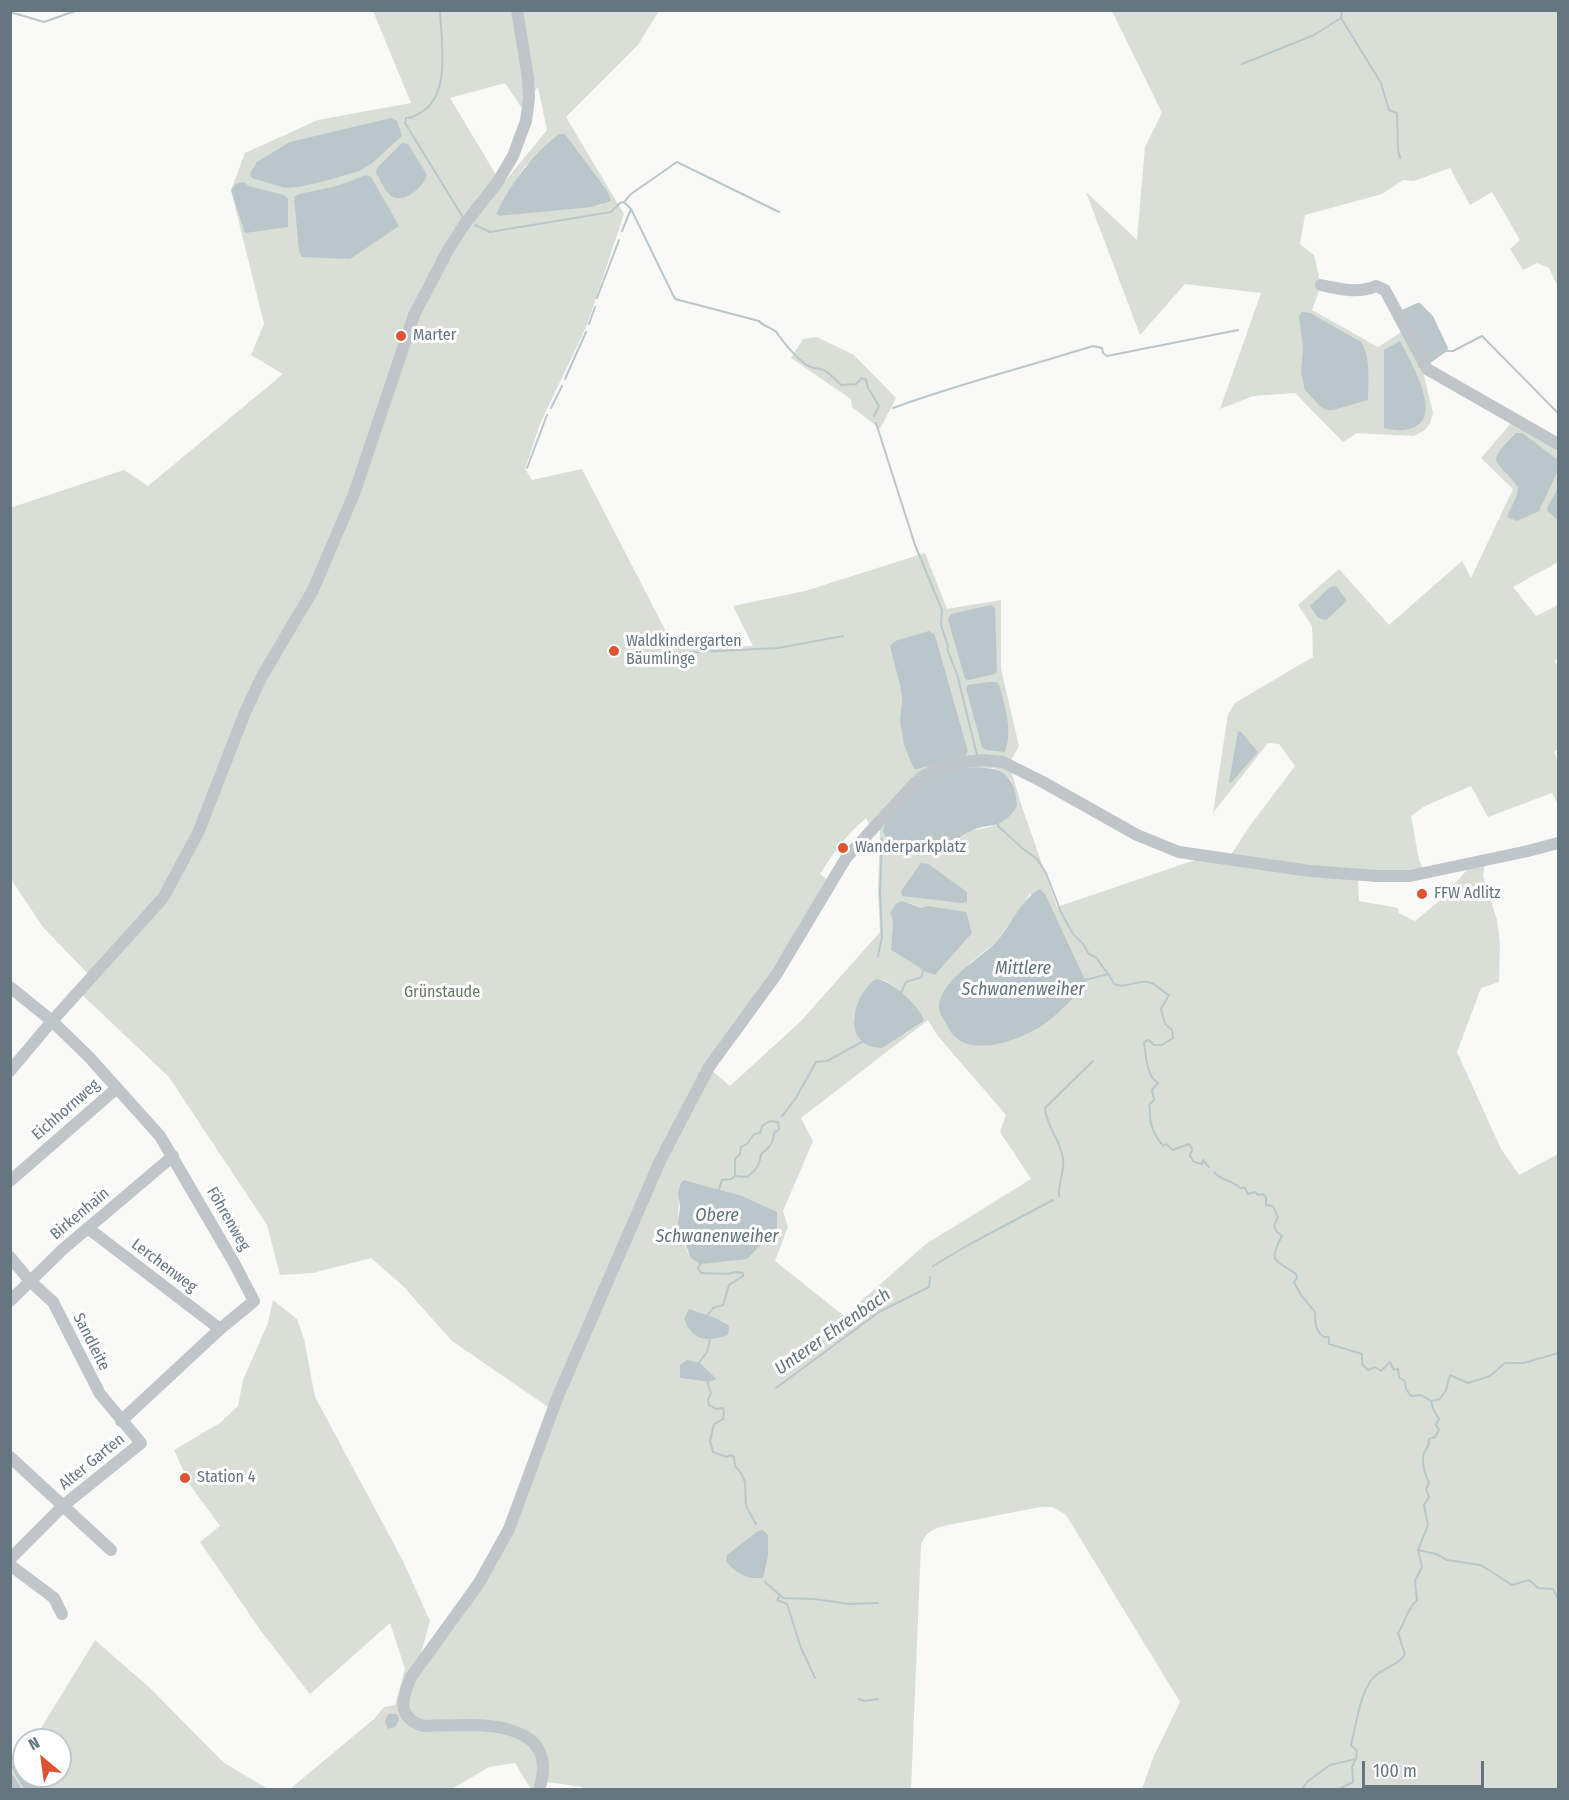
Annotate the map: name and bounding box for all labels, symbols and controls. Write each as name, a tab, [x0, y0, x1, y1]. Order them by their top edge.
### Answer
place label: Marter	[413, 326, 456, 346]
marker: Marter	[394, 329, 408, 343]
place label: Waldkindergarten Bäumlinge	[626, 632, 742, 670]
marker: Waldkindergarten Bäumlinge	[607, 644, 621, 658]
place label: Wanderparkplatz	[855, 838, 966, 858]
marker: Wanderparkplatz	[836, 841, 850, 855]
place label: FFW Adlitz	[1434, 884, 1501, 904]
marker: FFW Adlitz	[1415, 887, 1429, 901]
water label: Mittlere Schwanenweiher	[961, 958, 1085, 1000]
park label: Grünstaude	[404, 983, 480, 1003]
street label: Eichhornweg	[28, 1075, 104, 1145]
street label: Birkenhain	[47, 1184, 113, 1244]
street label: Föhrenweg	[202, 1184, 254, 1254]
water label: Obere Schwanenweiher	[655, 1205, 779, 1248]
street label: Lerchenweg	[127, 1235, 201, 1297]
water label: Unterer Ehrenbach	[771, 1284, 895, 1380]
street label: Sandleite	[68, 1310, 114, 1374]
street label: Alter Garten	[55, 1430, 129, 1494]
place label: Station 4	[197, 1468, 256, 1488]
marker: Station 4	[178, 1471, 192, 1485]
north arrow	[12, 1728, 72, 1788]
text: N	[25, 1733, 43, 1754]
scale bar	[1365, 1749, 1486, 1787]
text: 100 m	[1373, 1760, 1417, 1782]

